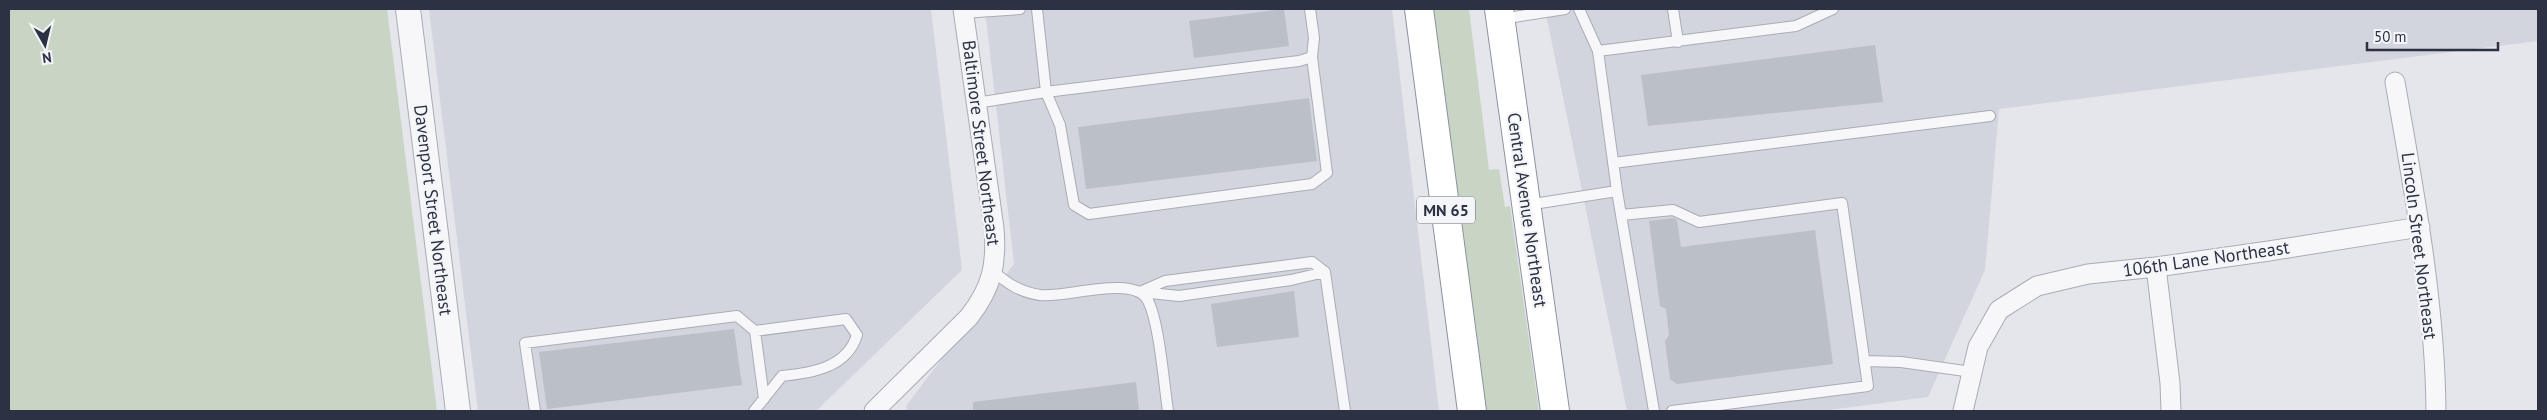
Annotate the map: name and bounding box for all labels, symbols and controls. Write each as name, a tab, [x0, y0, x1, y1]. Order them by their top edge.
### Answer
north arrow	[20, 20, 70, 70]
scale bar	[2367, 20, 2498, 52]
text: 50 m	[2374, 27, 2407, 46]
street label: Baltimore Street Northeast	[957, 39, 1006, 247]
text: N	[41, 48, 53, 67]
street label: Davenport Street Northeast	[409, 103, 458, 317]
street label: Central Avenue Northeast	[1502, 111, 1553, 309]
street label: Lincoln Street Northeast	[2397, 151, 2442, 341]
road number: MN 65	[1417, 196, 1475, 224]
street label: 106th Lane Northeast	[2121, 235, 2291, 282]

